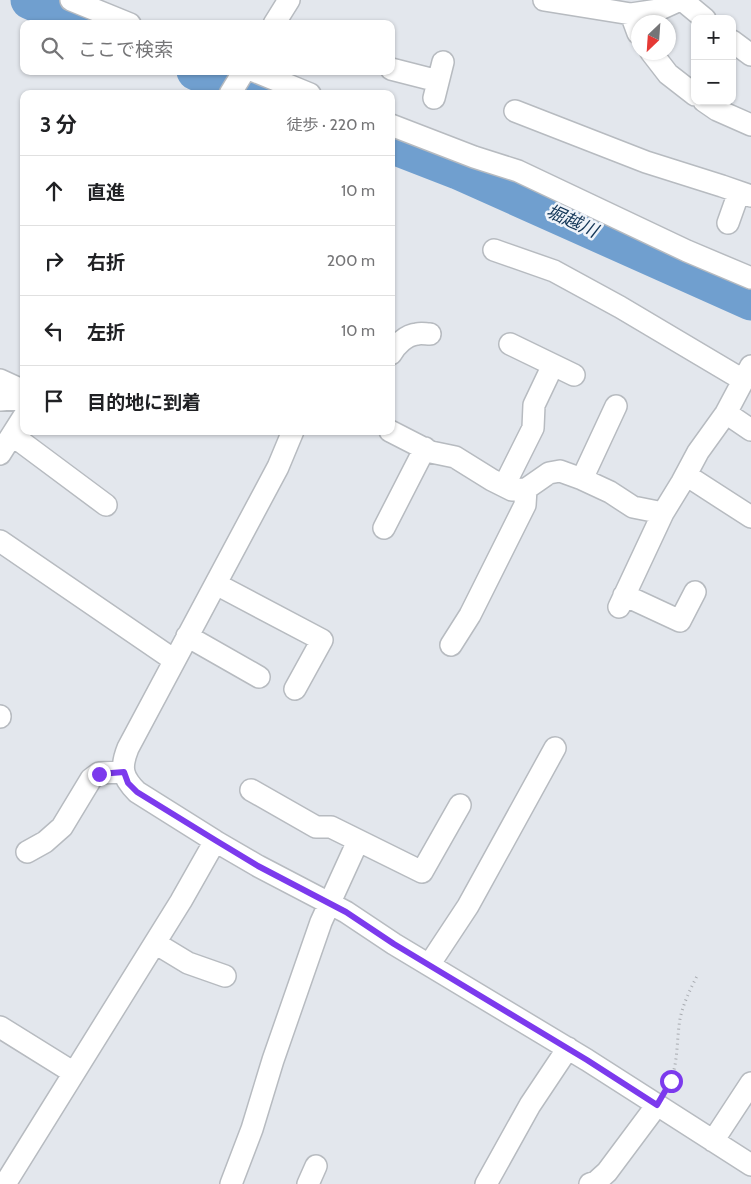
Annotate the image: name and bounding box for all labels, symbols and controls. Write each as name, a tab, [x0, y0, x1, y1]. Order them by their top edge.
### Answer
north arrow	[631, 15, 676, 60]
map controls	[691, 15, 736, 105]
button: +	[691, 15, 736, 60]
search box	[20, 20, 395, 75]
icon: search	[38, 34, 66, 62]
text: ここで検索	[78, 38, 173, 61]
button: −	[691, 60, 736, 105]
text: 3 分	[40, 112, 77, 137]
text: 徒歩 · 220 m	[286, 115, 375, 134]
icon: ahead	[40, 177, 68, 205]
text: 直進	[87, 181, 125, 204]
text: 10 m	[341, 181, 375, 200]
water label: 堀越川	[543, 200, 603, 243]
icon: right	[40, 247, 68, 275]
text: 右折	[87, 251, 125, 274]
text: 200 m	[327, 251, 375, 270]
icon: left	[40, 317, 68, 345]
text: 左折	[87, 321, 125, 344]
text: 10 m	[341, 321, 375, 340]
icon: arrive	[40, 387, 68, 415]
text: 目的地に到着	[87, 391, 201, 414]
route end	[88, 763, 111, 786]
route start	[660, 1070, 683, 1093]

